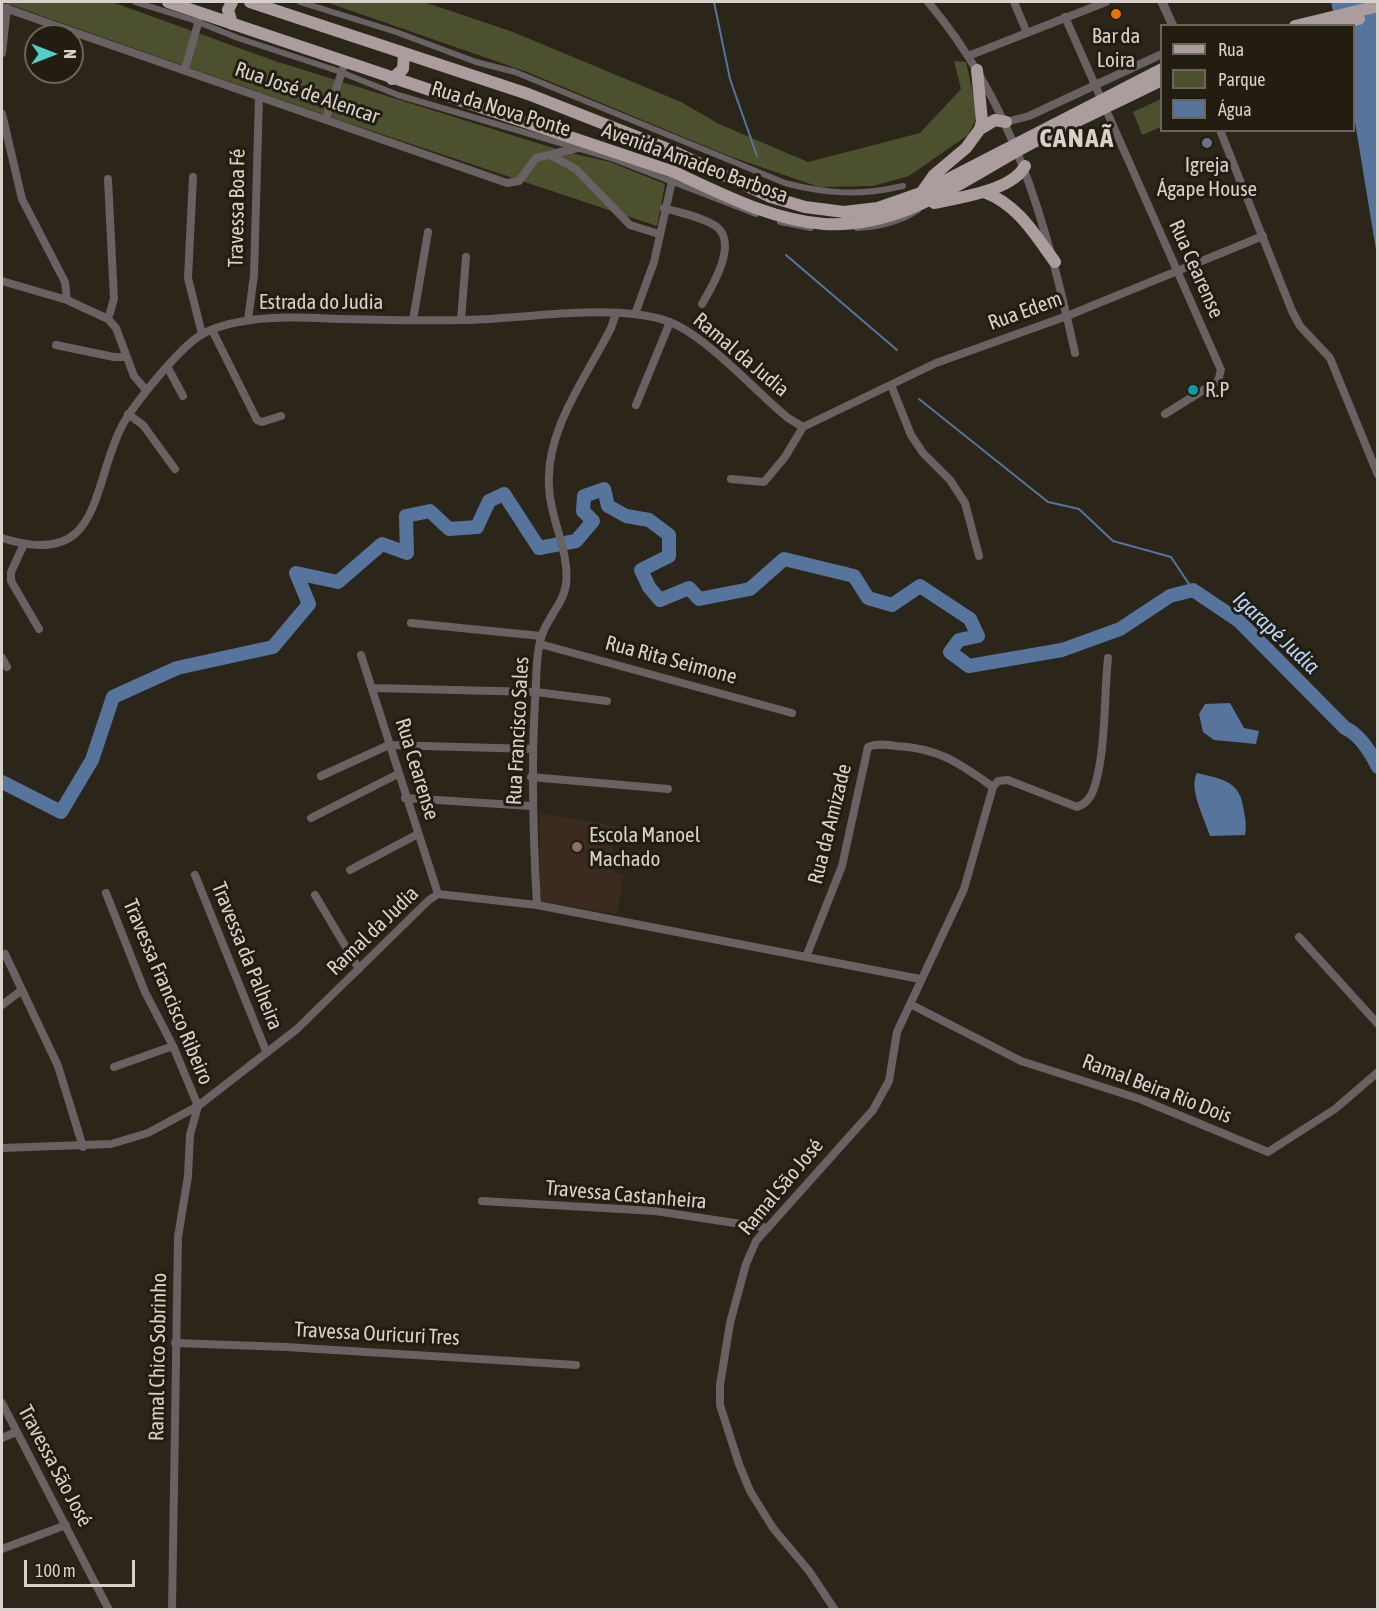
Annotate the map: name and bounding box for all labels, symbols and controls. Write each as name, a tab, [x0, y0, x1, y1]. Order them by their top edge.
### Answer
marker: Bar da Loira	[1109, 7, 1123, 21]
place label: Bar da Loira	[1092, 23, 1140, 73]
north arrow	[24, 24, 84, 84]
legend	[1160, 24, 1355, 132]
text: Rua	[1218, 39, 1244, 60]
text: N	[61, 49, 79, 59]
street label: Rua José de Alencar	[231, 56, 383, 130]
text: Parque	[1218, 69, 1266, 90]
street label: Rua da Nova Ponte	[428, 76, 574, 142]
text: Água	[1218, 99, 1252, 120]
street label: Avenida Amadeo Barbosa	[599, 118, 791, 208]
district label: CANAÃ	[1039, 122, 1115, 154]
marker: Igreja Ágape House	[1200, 136, 1214, 150]
street label: Travessa Boa Fé	[223, 148, 251, 268]
place label: Igreja Ágape House	[1157, 152, 1257, 202]
street label: Rua Cearense	[1163, 216, 1229, 322]
street label: Rua Edem	[985, 286, 1065, 336]
street label: Estrada do Judia	[259, 289, 383, 315]
street label: Ramal da Judia	[688, 308, 794, 402]
place label: R.P	[1205, 377, 1230, 403]
marker: R.P	[1186, 383, 1200, 397]
water label: Igarapé Judia	[1227, 586, 1325, 680]
street label: Rua Rita Seimone	[602, 630, 740, 690]
street label: Rua Francisco Sales	[502, 656, 534, 806]
street label: Rua Cearense	[390, 715, 444, 823]
street label: Rua da Amizade	[803, 761, 857, 887]
place label: Escola Manoel Machado	[589, 822, 700, 872]
marker: Escola Manoel Machado	[570, 840, 584, 854]
street label: Travessa da Palheira	[206, 879, 288, 1033]
street label: Ramal da Judia	[322, 881, 424, 981]
street label: Travessa Francisco Ribeiro	[118, 896, 218, 1088]
street label: Ramal Beira Rio Dois	[1079, 1049, 1235, 1129]
street label: Ramal São José	[733, 1134, 829, 1240]
street label: Travessa Castanheira	[544, 1175, 708, 1215]
street label: Ramal Chico Sobrinho	[144, 1273, 172, 1441]
street label: Travessa Ouricuri Tres	[294, 1317, 460, 1351]
street label: Travessa São José	[12, 1401, 98, 1531]
scale bar	[27, 1548, 138, 1586]
text: 100 m	[35, 1560, 76, 1581]

